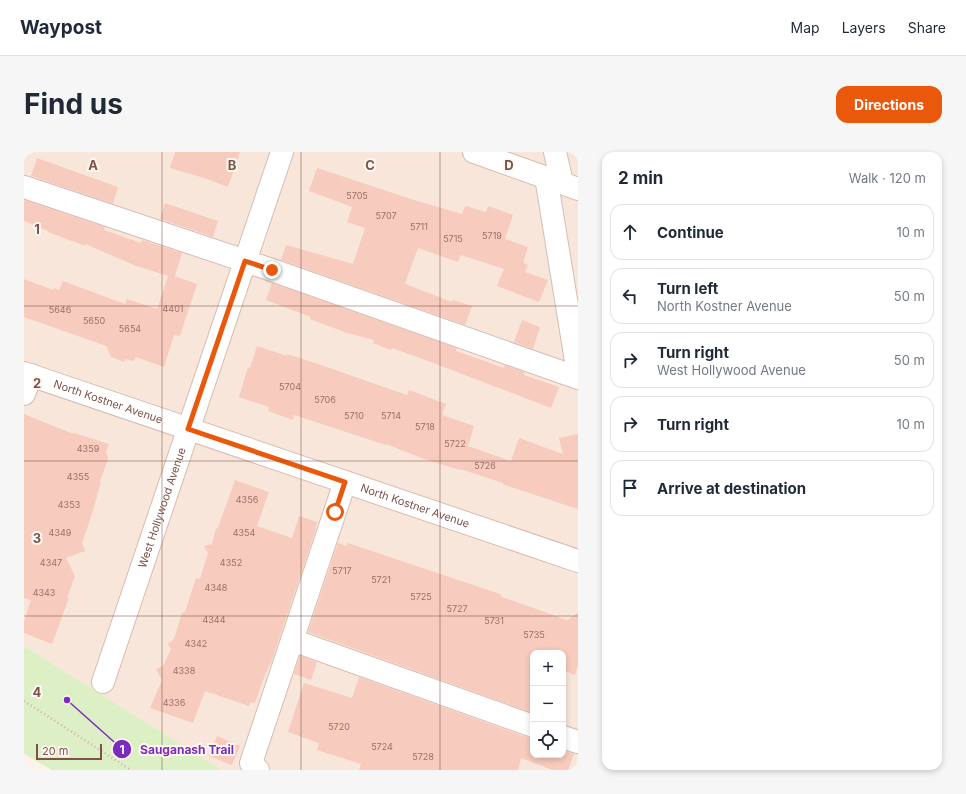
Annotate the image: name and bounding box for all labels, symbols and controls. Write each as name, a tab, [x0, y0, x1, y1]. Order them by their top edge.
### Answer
text: Waypost	[20, 16, 102, 39]
text: Map	[791, 19, 820, 36]
text: Layers	[842, 19, 886, 36]
text: Share	[908, 19, 946, 36]
button: Directions	[836, 86, 942, 123]
text: Find us	[24, 87, 123, 121]
text: A	[88, 157, 98, 173]
text: B	[228, 157, 237, 173]
text: C	[365, 157, 375, 173]
text: D	[504, 157, 514, 173]
text: 2 min	[618, 168, 663, 188]
text: Walk · 120 m	[849, 170, 926, 186]
house number: 5705	[346, 190, 368, 201]
house number: 5707	[375, 210, 397, 221]
text: 1	[34, 221, 40, 237]
house number: 5711	[410, 221, 428, 232]
icon: ahead	[619, 221, 641, 243]
text: Continue	[657, 223, 724, 242]
text: 10 m	[896, 224, 925, 240]
house number: 5719	[482, 230, 502, 241]
house number: 5715	[443, 233, 463, 244]
route end	[263, 261, 281, 279]
text: Turn left	[657, 279, 718, 298]
icon: left	[619, 285, 641, 307]
text: 50 m	[894, 288, 925, 304]
text: North Kostner Avenue	[657, 298, 792, 314]
house number: 4401	[163, 303, 183, 314]
house number: 5646	[49, 304, 72, 315]
house number: 5650	[83, 315, 105, 326]
house number: 5654	[119, 323, 141, 334]
text: Turn right	[657, 343, 729, 362]
icon: right	[619, 349, 641, 371]
text: 50 m	[894, 352, 925, 368]
text: West Hollywood Avenue	[657, 362, 806, 378]
text: 2	[33, 375, 41, 391]
street label: North Kostner Avenue	[52, 377, 165, 427]
house number: 5704	[279, 381, 301, 392]
house number: 5706	[314, 394, 336, 405]
house number: 5710	[344, 410, 364, 421]
house number: 5714	[381, 410, 401, 421]
icon: right	[619, 413, 641, 435]
text: Turn right	[657, 415, 729, 434]
text: 10 m	[896, 416, 925, 432]
house number: 5718	[415, 421, 435, 432]
house number: 5722	[444, 438, 466, 449]
house number: 4359	[77, 443, 100, 454]
street label: West Hollywood Avenue	[135, 446, 189, 570]
house number: 5726	[474, 460, 496, 471]
house number: 4355	[67, 471, 89, 482]
icon: arrive	[619, 477, 641, 499]
text: Arrive at destination	[657, 479, 806, 498]
street label: North Kostner Avenue	[359, 481, 471, 531]
house number: 4356	[236, 494, 259, 505]
house number: 4353	[58, 499, 81, 510]
route start	[326, 503, 344, 521]
house number: 4349	[49, 527, 72, 538]
house number: 4354	[233, 527, 256, 538]
text: 3	[33, 530, 41, 546]
house number: 4347	[40, 557, 62, 568]
house number: 4352	[220, 557, 242, 568]
house number: 5717	[332, 565, 352, 576]
house number: 5721	[371, 574, 391, 585]
house number: 4348	[205, 582, 228, 593]
house number: 4343	[33, 587, 56, 598]
house number: 5725	[410, 591, 432, 602]
house number: 5727	[446, 603, 468, 614]
house number: 4344	[202, 614, 226, 625]
house number: 5731	[484, 615, 504, 626]
house number: 5735	[523, 629, 545, 640]
house number: 4342	[185, 638, 207, 649]
map controls	[530, 650, 566, 758]
button: +	[530, 650, 566, 686]
house number: 4338	[173, 665, 196, 676]
text: 4	[33, 684, 42, 700]
button: −	[530, 686, 566, 722]
house number: 4336	[163, 697, 186, 708]
house number: 5720	[328, 721, 350, 732]
button: locate	[530, 722, 566, 758]
callout: Sauganash Trail	[112, 737, 241, 761]
house number: 5724	[371, 741, 393, 752]
scale bar	[36, 742, 102, 761]
text: 1	[119, 742, 125, 757]
text: Sauganash Trail	[140, 742, 234, 757]
text: 20 m	[42, 744, 68, 758]
house number: 5728	[412, 751, 434, 762]

